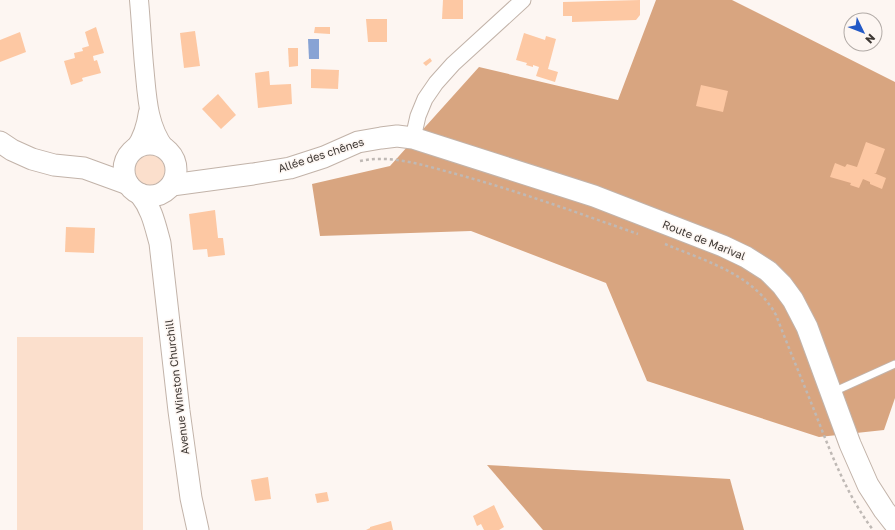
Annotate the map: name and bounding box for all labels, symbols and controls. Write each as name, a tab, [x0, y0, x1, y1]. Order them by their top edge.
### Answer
north arrow	[843, 12, 883, 52]
text: N	[863, 32, 878, 47]
street label: Allée des chênes	[276, 134, 366, 175]
street label: Route de Marival	[661, 217, 748, 262]
street label: Avenue Winston Churchill	[162, 318, 191, 455]

